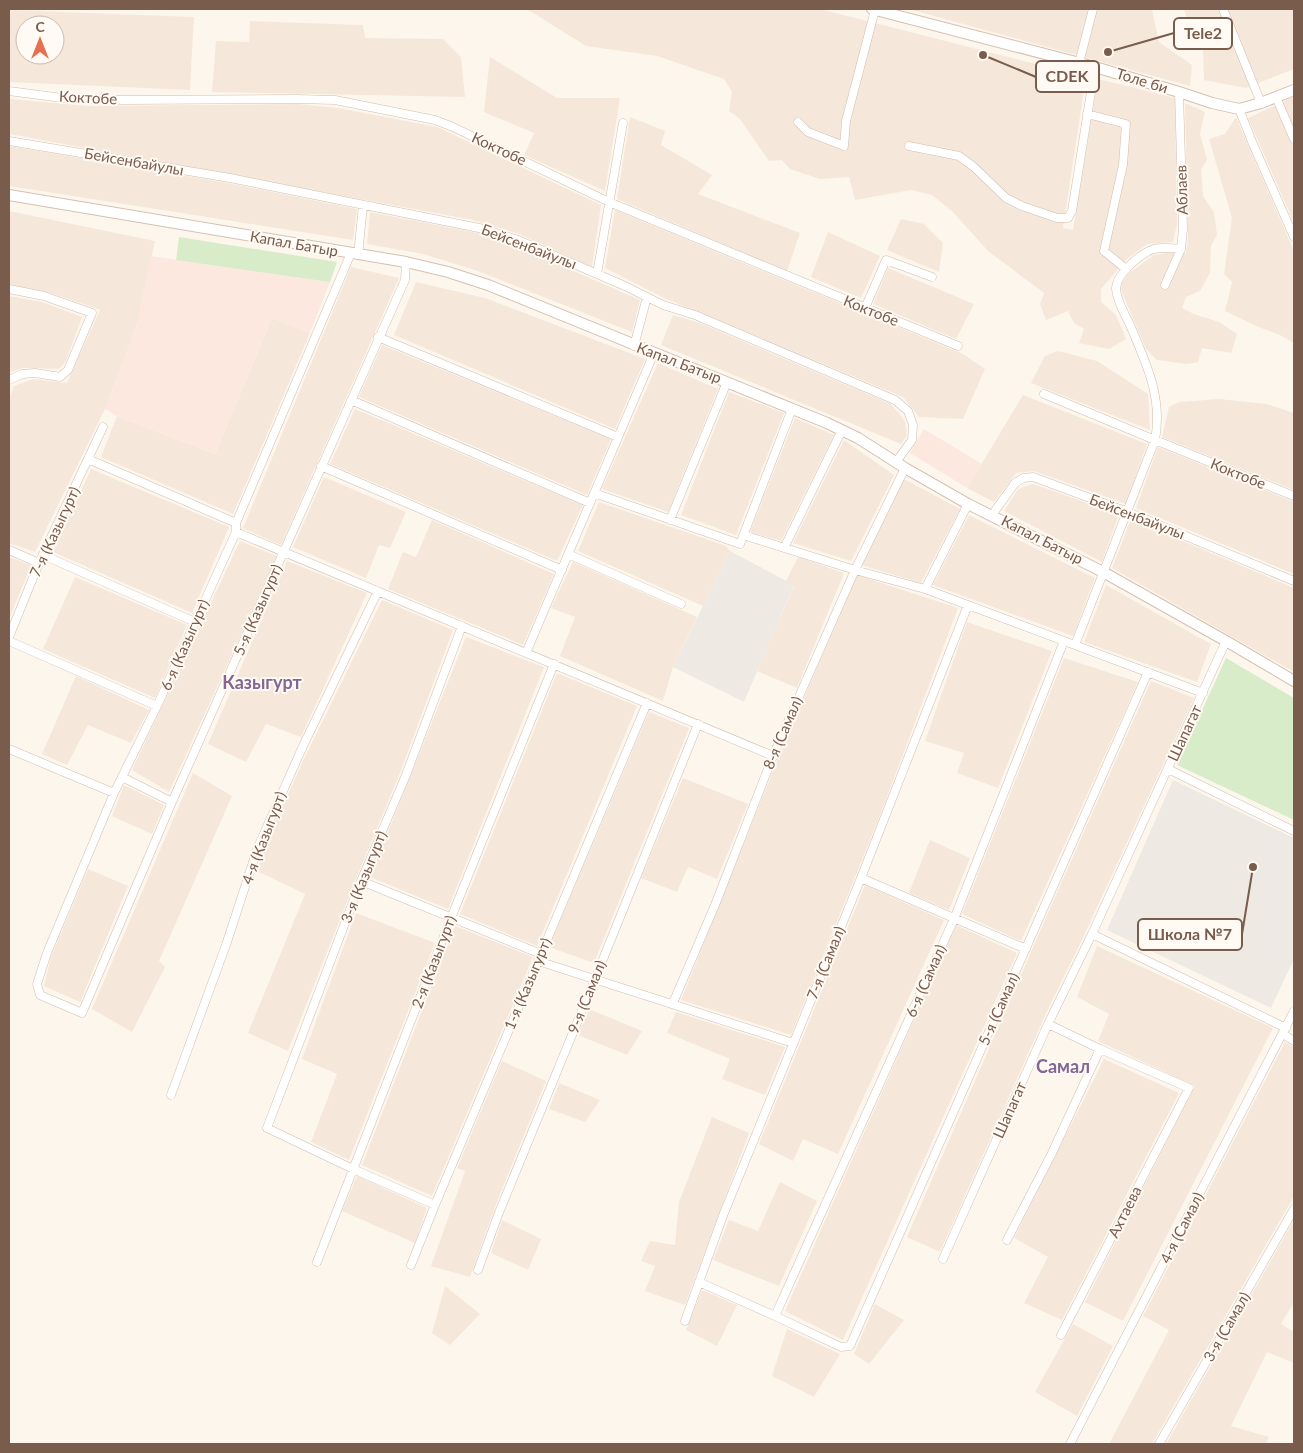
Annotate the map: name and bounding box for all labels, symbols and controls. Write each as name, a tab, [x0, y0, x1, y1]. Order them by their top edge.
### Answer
north arrow	[15, 15, 65, 65]
text: С	[35, 18, 45, 35]
callout: Tele2	[1174, 18, 1232, 49]
text: Tele2	[1184, 23, 1222, 42]
callout: CDEK	[1036, 61, 1099, 92]
street label: Толе би	[1114, 64, 1170, 96]
text: CDEK	[1046, 66, 1089, 85]
street label: Коктобе	[59, 86, 118, 108]
street label: Коктобе	[469, 128, 530, 169]
street label: Бейсенбайулы	[83, 143, 185, 179]
street label: Аблаев	[1171, 165, 1191, 215]
street label: Бейсенбайулы	[479, 220, 580, 273]
street label: Капал Батыр	[249, 226, 340, 260]
street label: Коктобе	[841, 291, 902, 329]
street label: Капал Батыр	[634, 338, 724, 386]
street label: Коктобе	[1208, 454, 1269, 492]
street label: 7-я (Казыгурт)	[25, 483, 83, 580]
street label: Бейсенбайулы	[1087, 490, 1188, 543]
street label: Капал Батыр	[999, 511, 1086, 567]
street label: 5-я (Казыгурт)	[229, 561, 285, 658]
street label: 6-я (Казыгурт)	[156, 596, 212, 693]
district label: Казыгурт	[222, 671, 302, 693]
street label: 8-я (Самал)	[759, 693, 805, 772]
street label: Шапагат	[1163, 701, 1205, 764]
street label: 4-я (Казыгурт)	[237, 789, 289, 887]
street label: 3-я (Казыгурт)	[336, 828, 390, 925]
street label: 2-я (Казыгурт)	[407, 913, 459, 1011]
callout: Школа №7	[1138, 919, 1242, 950]
street label: 7-я (Самал)	[802, 923, 848, 1002]
text: Школа №7	[1148, 924, 1232, 943]
street label: 1-я (Казыгурт)	[500, 935, 554, 1032]
street label: 6-я (Самал)	[901, 942, 949, 1020]
street label: 9-я (Самал)	[563, 957, 609, 1036]
street label: 5-я (Самал)	[974, 970, 1022, 1048]
district label: Самал	[1036, 1055, 1090, 1077]
street label: Шапагат	[989, 1078, 1030, 1141]
street label: Ахтаева	[1104, 1183, 1145, 1240]
street label: 4-я (Самал)	[1156, 1189, 1207, 1266]
street label: 3-я (Самал)	[1199, 1288, 1253, 1365]

